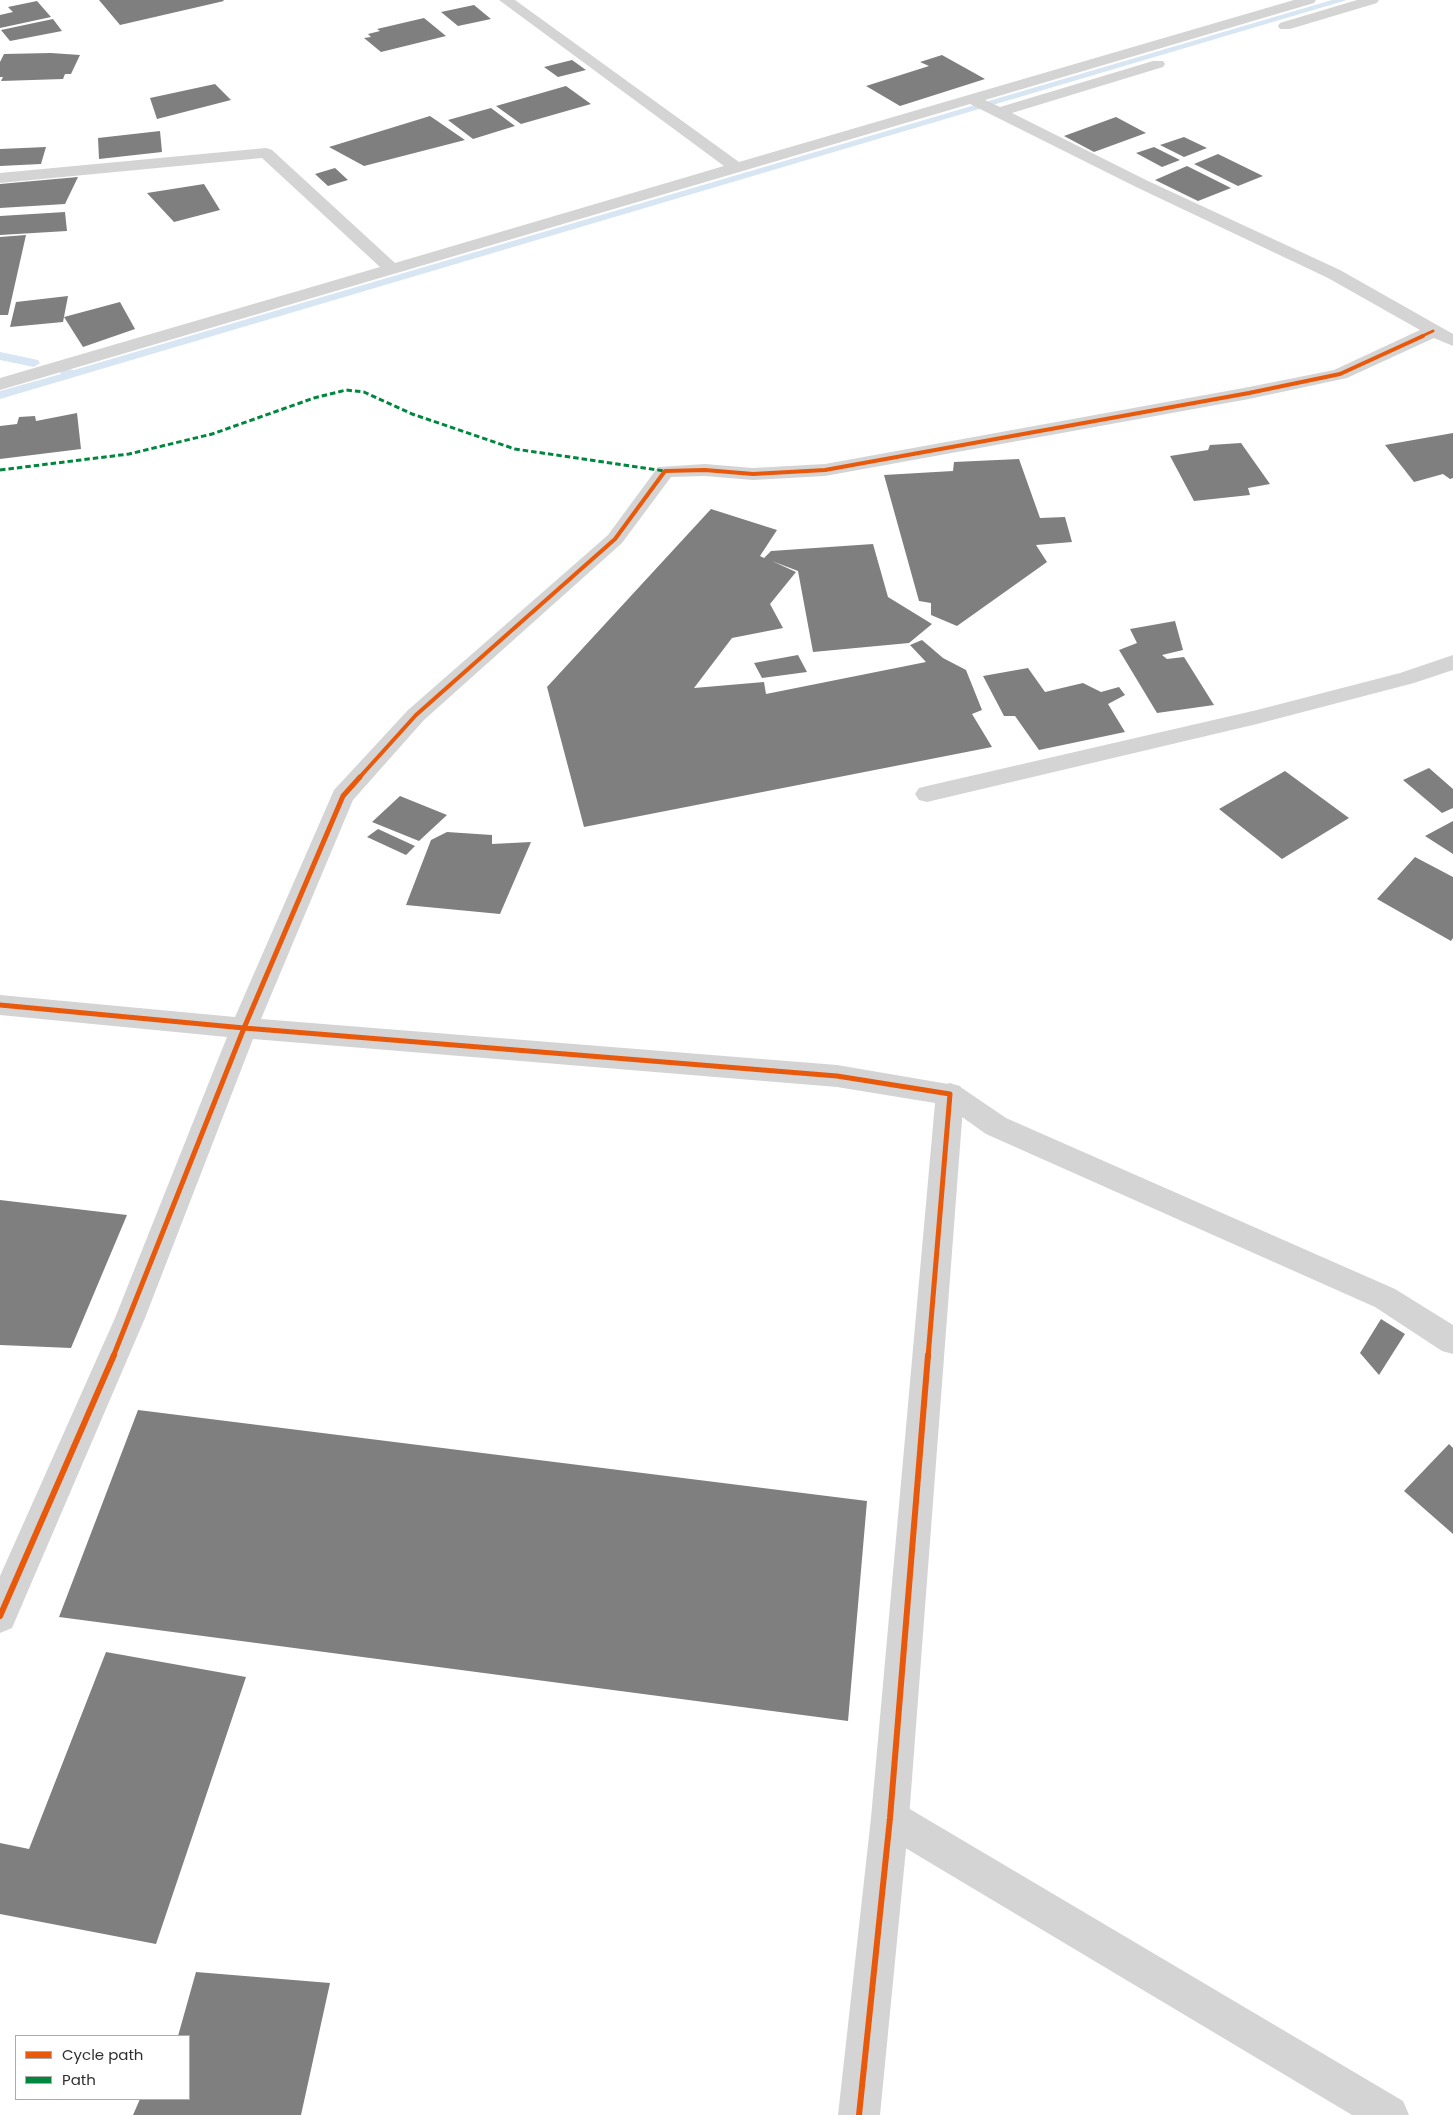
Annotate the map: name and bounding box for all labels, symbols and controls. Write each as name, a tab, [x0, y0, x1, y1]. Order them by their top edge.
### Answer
legend	[15, 2035, 190, 2100]
text: Cycle path	[62, 2044, 143, 2065]
text: Path	[62, 2069, 96, 2090]

